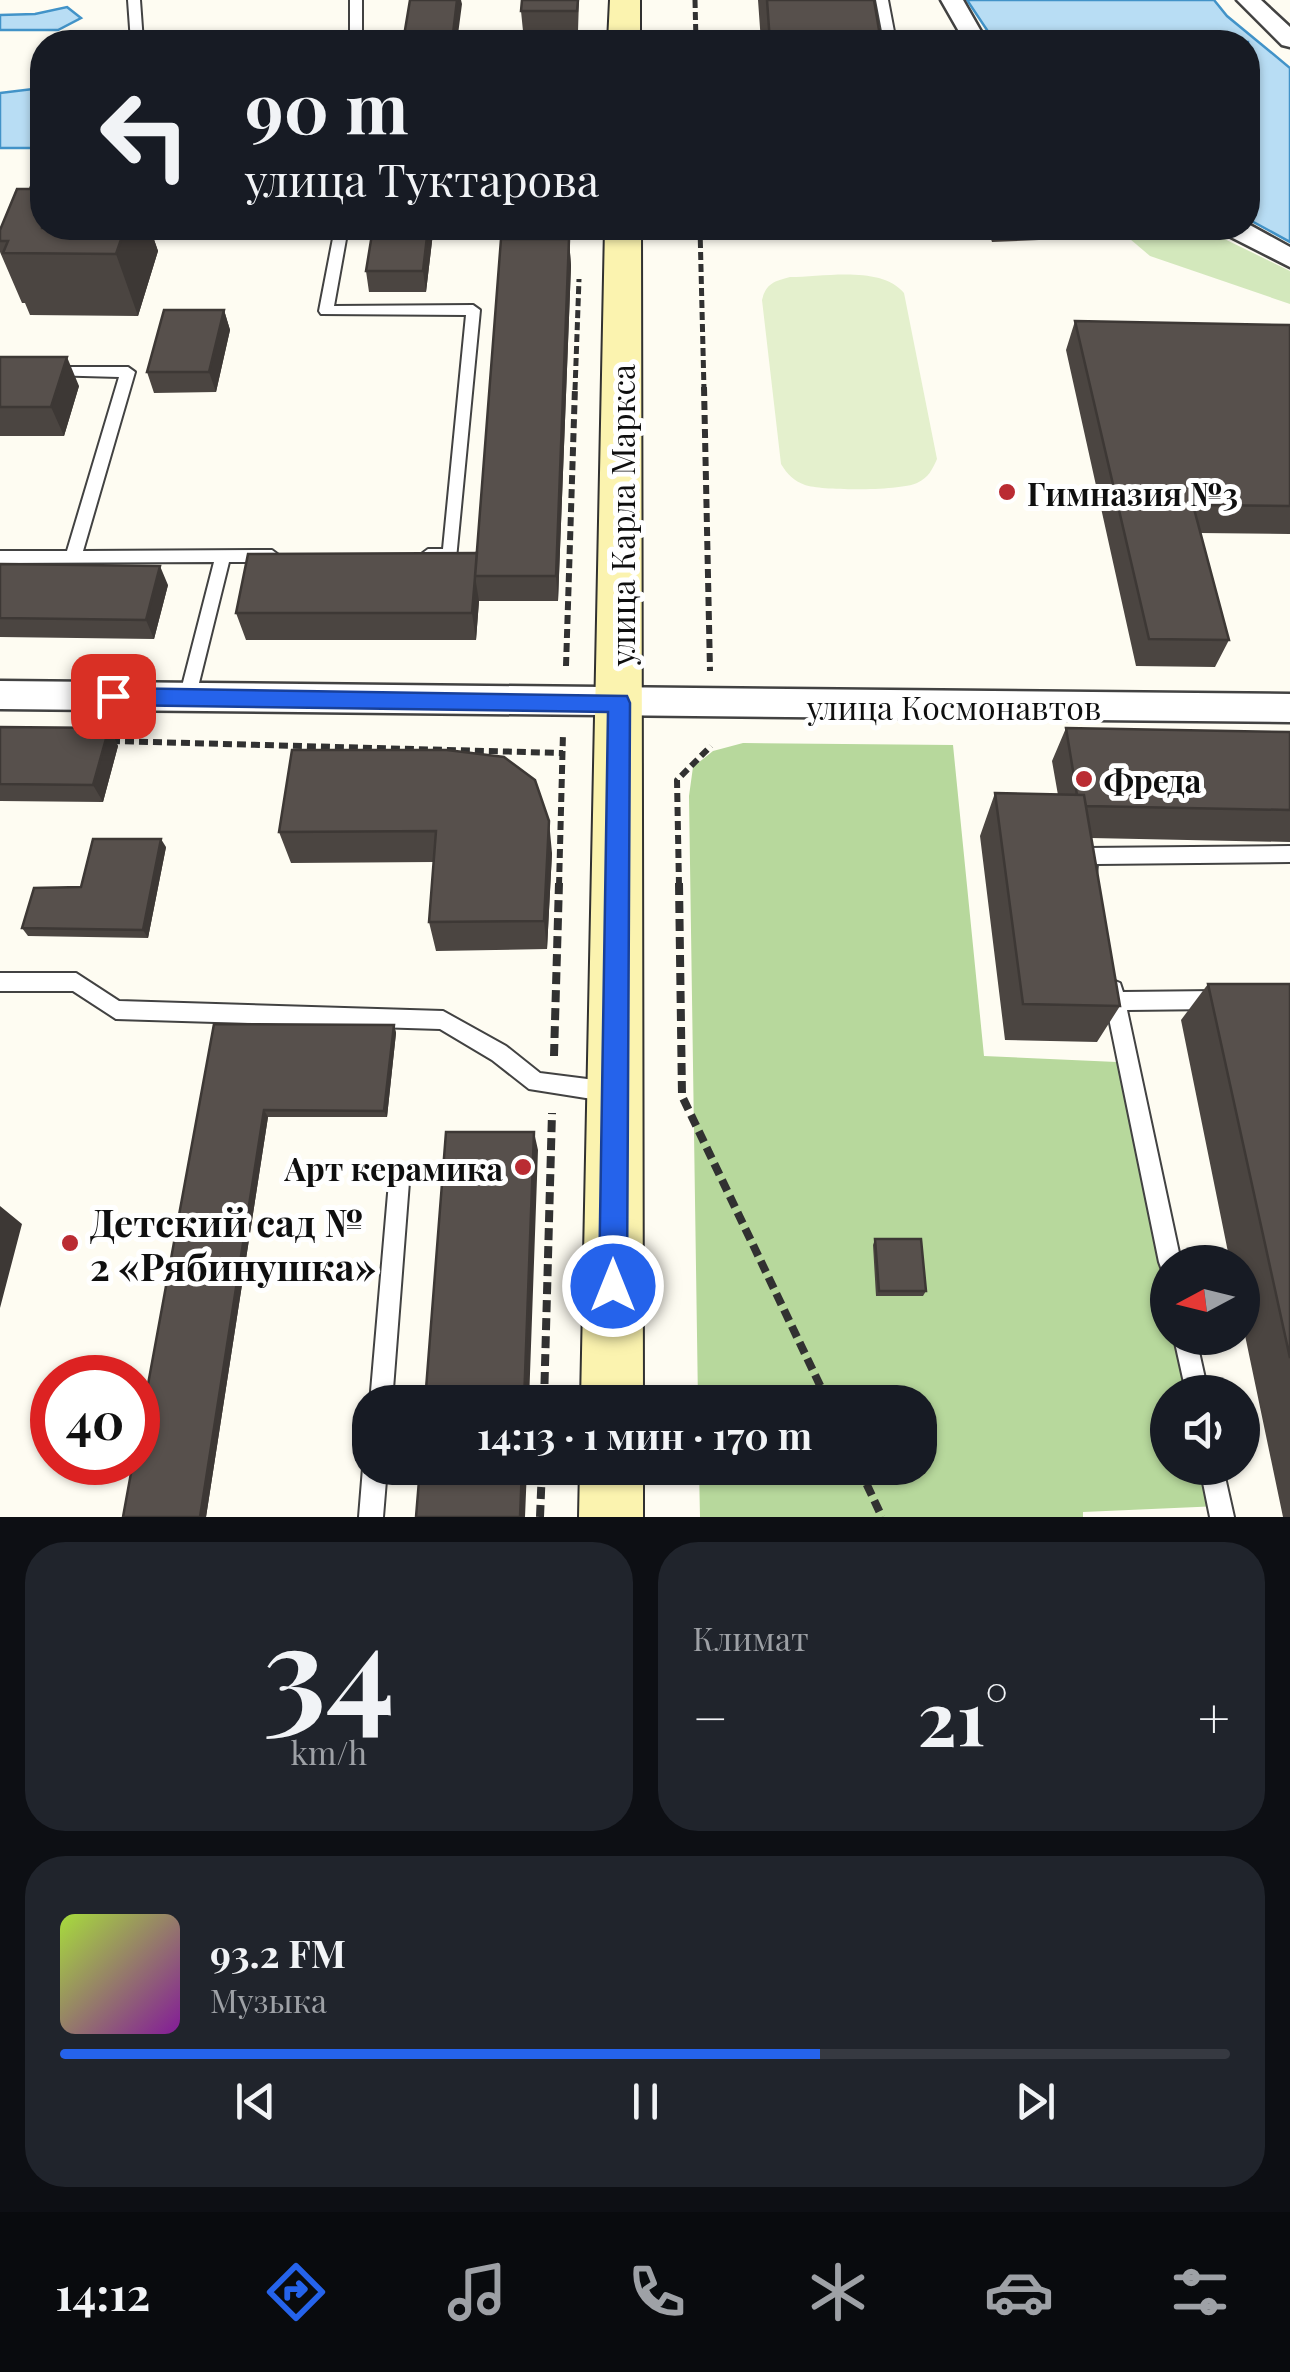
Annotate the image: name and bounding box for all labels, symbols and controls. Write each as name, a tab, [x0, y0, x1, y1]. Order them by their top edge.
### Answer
text: 90 m	[245, 58, 409, 152]
icon: left	[80, 70, 210, 200]
text: улица Туктарова	[245, 148, 599, 208]
street label: улица Карла Маркса	[600, 364, 643, 667]
place label: Гимназия №3	[1027, 471, 1238, 514]
marker: Гимназия №3	[996, 481, 1018, 503]
pin	[71, 654, 156, 739]
icon: arrive	[86, 669, 141, 724]
street label: улица Космонавтов	[806, 685, 1101, 728]
place label: Фреда	[1104, 758, 1202, 801]
marker: Фреда	[1073, 768, 1095, 790]
place label: Арт керамика	[283, 1146, 503, 1189]
marker: Арт керамика	[512, 1156, 534, 1178]
place label: Детский сад № 2 «Рябинушка»	[90, 1196, 376, 1291]
marker: Детский сад № 2 «Рябинушка»	[59, 1232, 81, 1254]
position arrow	[561, 1234, 665, 1338]
north arrow	[1150, 1245, 1260, 1355]
map controls	[1150, 1245, 1260, 1485]
speed limit sign: 40	[30, 1355, 160, 1485]
button: sound	[1150, 1375, 1260, 1485]
text: 14:13 · 1 мин · 170 m	[477, 1409, 812, 1460]
text: 34	[263, 1578, 395, 1752]
text: Климат	[693, 1616, 809, 1659]
text: 21°	[917, 1665, 1008, 1765]
text: −	[693, 1679, 728, 1753]
text: +	[1198, 1679, 1230, 1753]
text: km/h	[290, 1730, 367, 1773]
text: 93.2 FM	[210, 1927, 346, 1978]
text: Музыка	[210, 1978, 327, 2021]
icon: previous	[228, 2074, 283, 2129]
icon: pause	[618, 2074, 673, 2129]
icon: next	[1008, 2074, 1063, 2129]
icon: directions	[261, 2257, 331, 2327]
icon: music	[442, 2257, 512, 2327]
icon: phone	[622, 2257, 692, 2327]
icon: climate	[803, 2257, 873, 2327]
icon: car	[984, 2257, 1054, 2327]
icon: filters	[1165, 2257, 1235, 2327]
text: 14:12	[55, 2262, 150, 2322]

